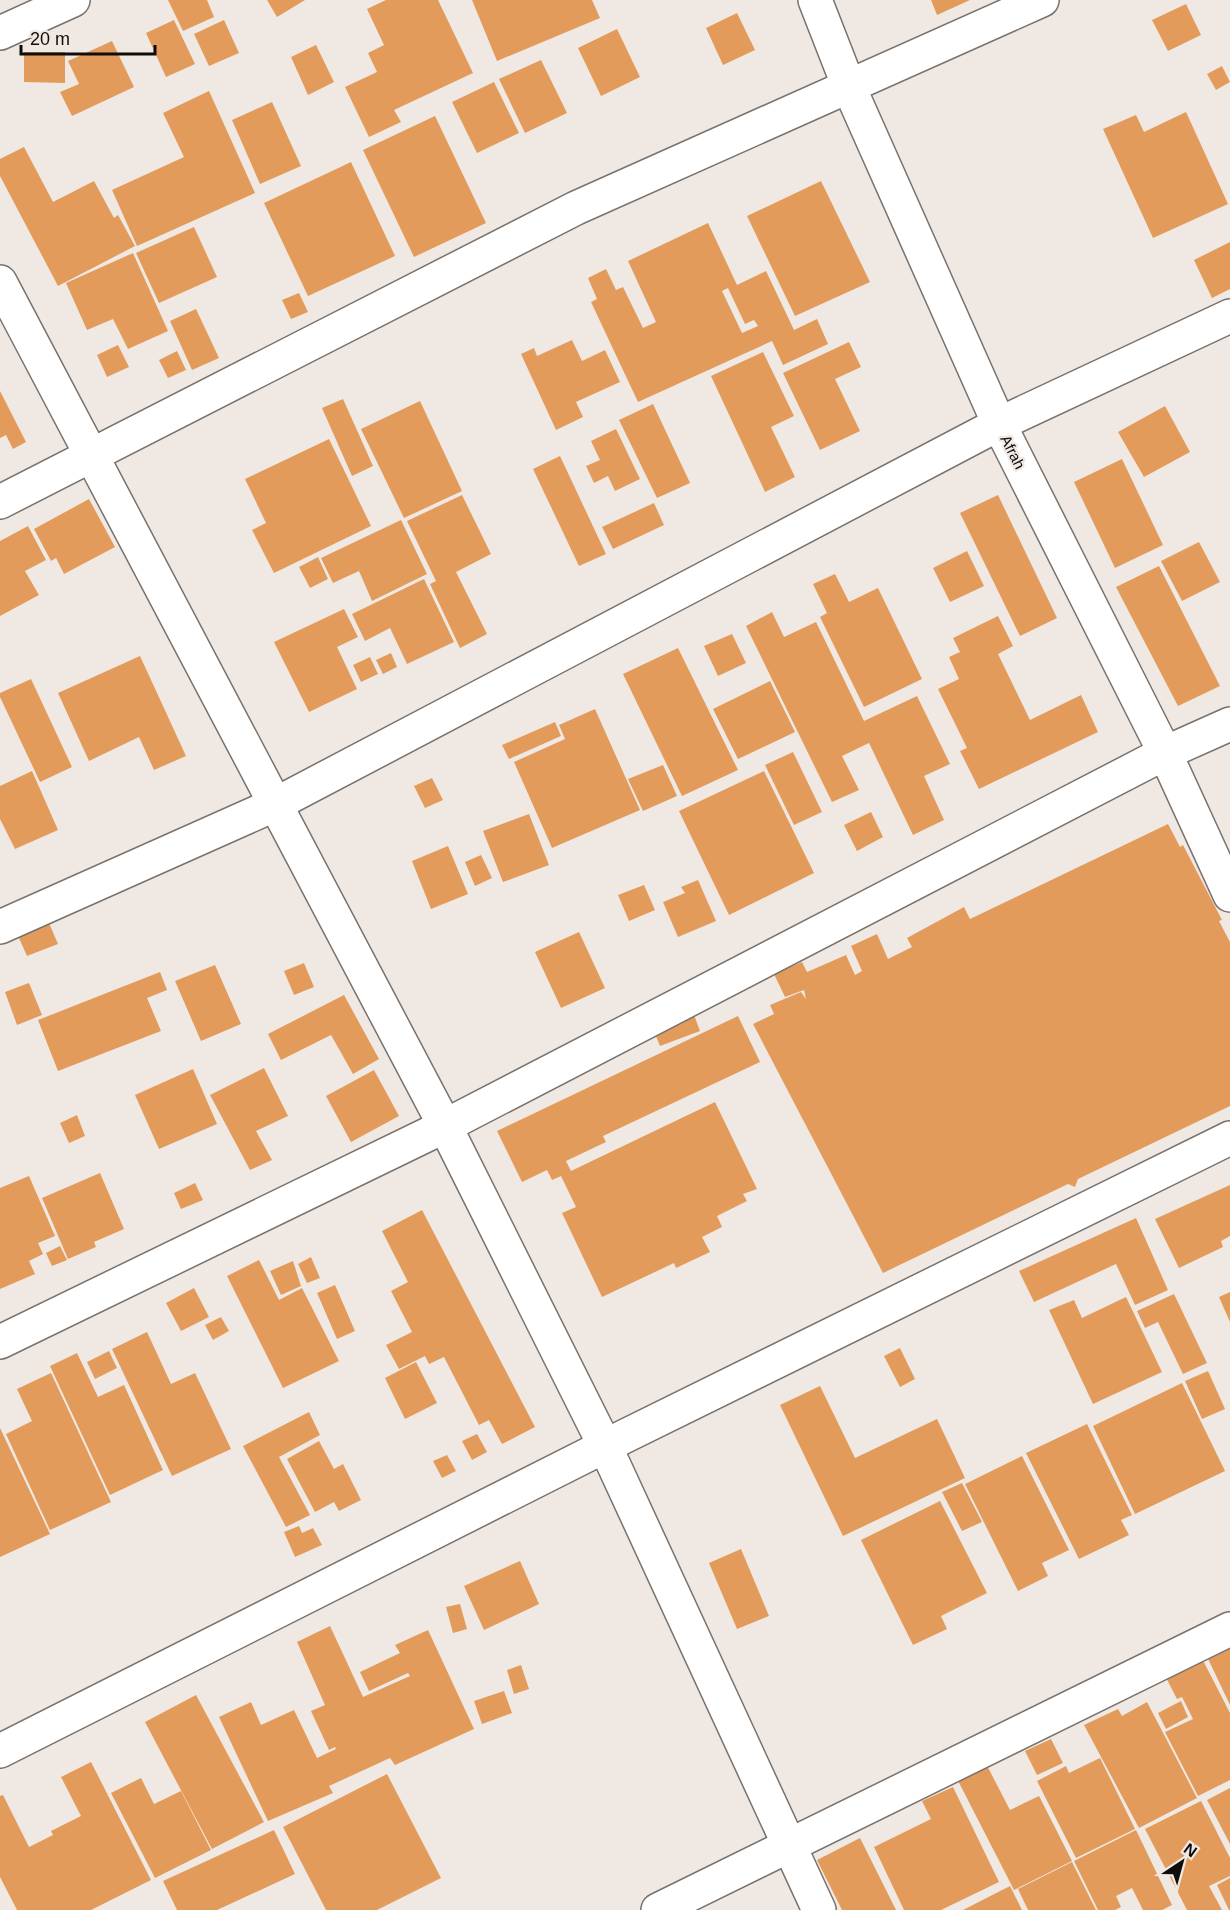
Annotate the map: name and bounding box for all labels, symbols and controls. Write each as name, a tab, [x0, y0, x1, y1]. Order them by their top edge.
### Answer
scale bar	[21, 18, 154, 56]
text: 20 m	[30, 29, 70, 49]
street label: Afrah	[997, 432, 1029, 472]
north arrow	[1152, 1832, 1212, 1892]
text: N	[1181, 1840, 1200, 1861]

